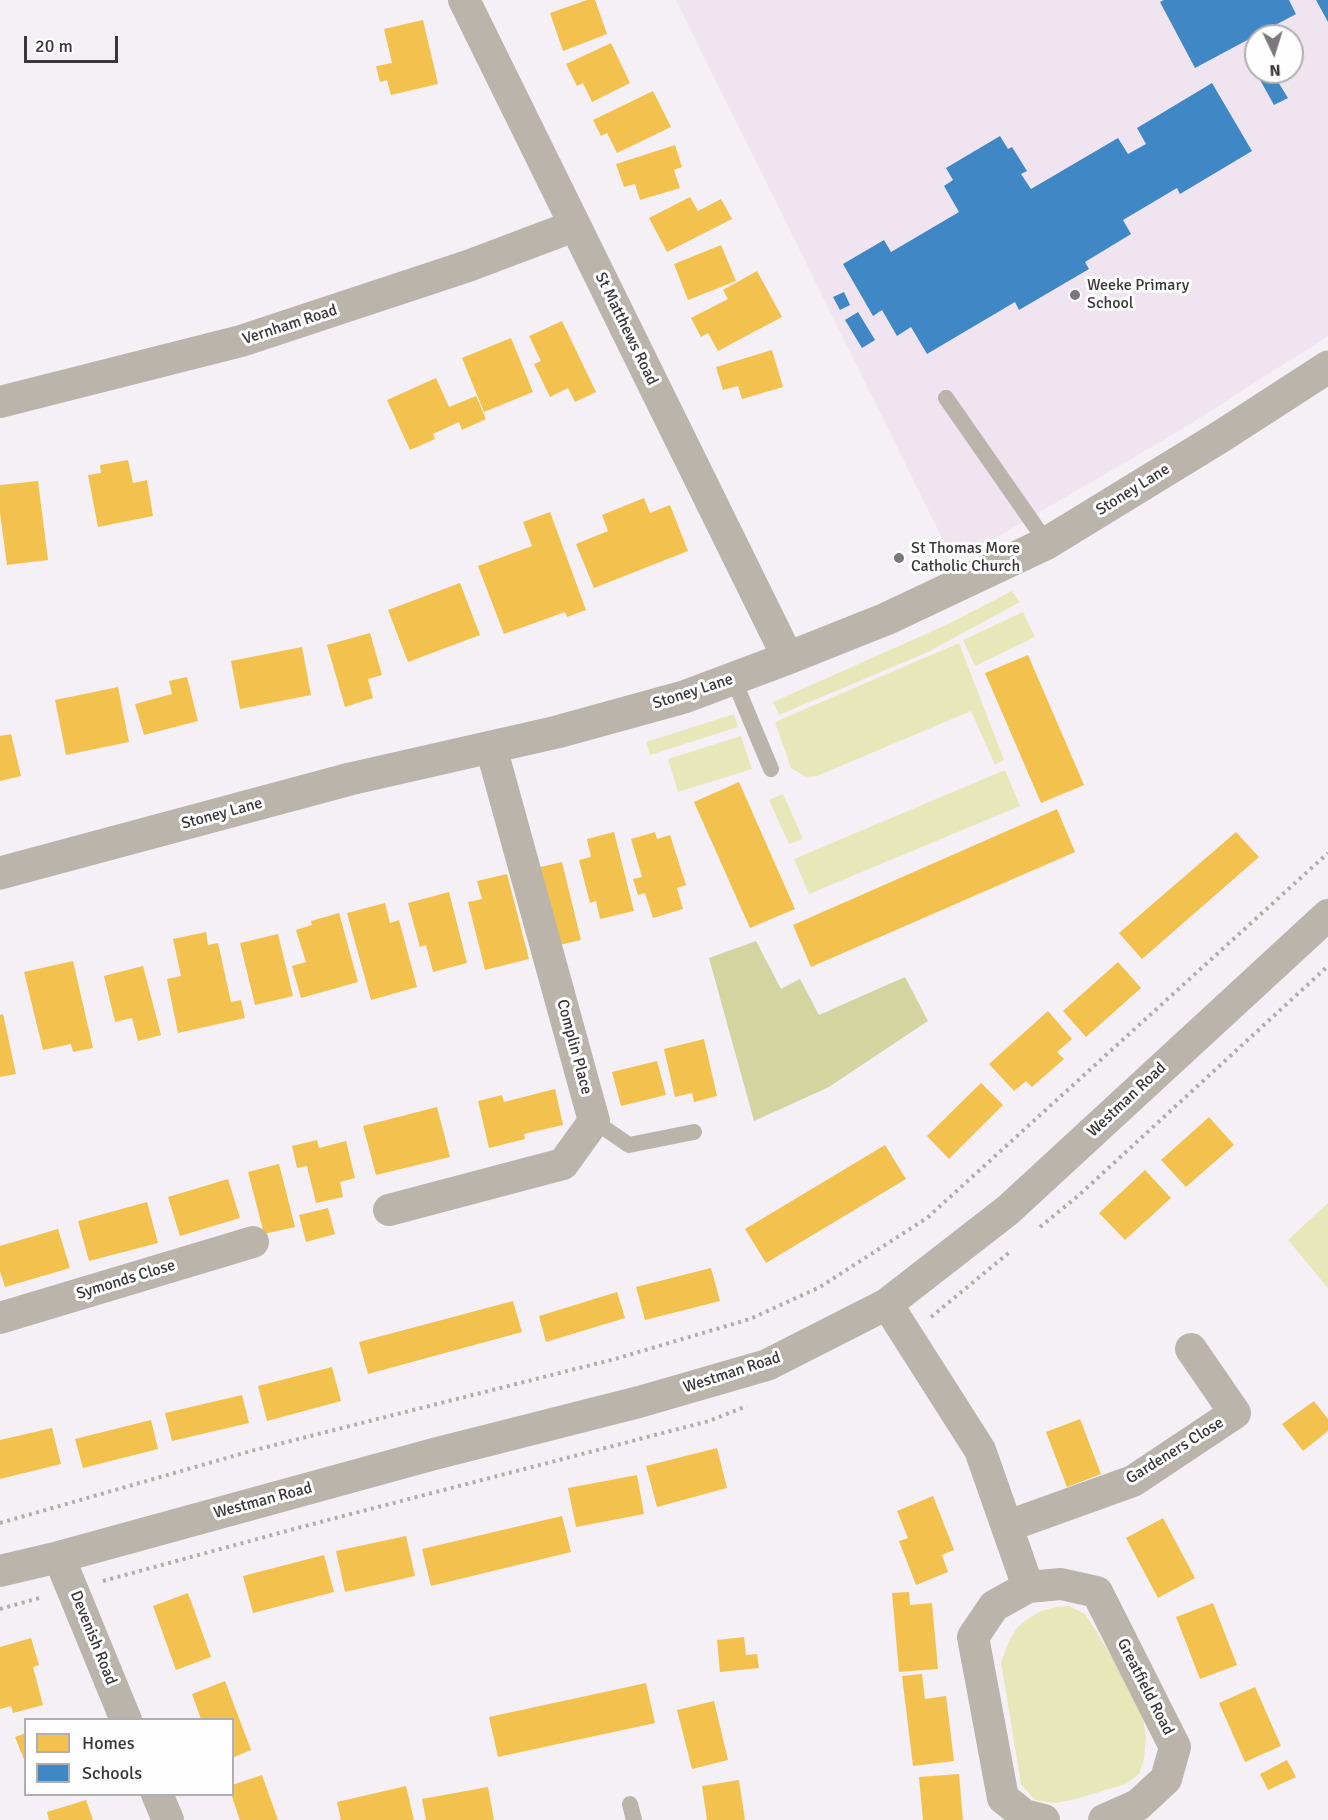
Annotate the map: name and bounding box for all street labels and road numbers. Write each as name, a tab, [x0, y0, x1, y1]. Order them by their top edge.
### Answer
street label: St Matthews Road	[590, 270, 662, 388]
street label: Vernham Road	[240, 301, 340, 349]
street label: Stoney Lane	[1093, 460, 1173, 520]
street label: Stoney Lane	[650, 670, 736, 714]
street label: Stoney Lane	[179, 794, 265, 834]
street label: Complin Place	[552, 997, 596, 1097]
street label: Westman Road	[1084, 1059, 1170, 1141]
street label: Symonds Close	[74, 1256, 178, 1304]
street label: Westman Road	[681, 1348, 783, 1398]
street label: Gardeners Close	[1123, 1413, 1227, 1489]
street label: Westman Road	[212, 1479, 314, 1523]
street label: Devenish Road	[65, 1588, 121, 1688]
street label: Greatfield Road	[1112, 1635, 1178, 1739]

